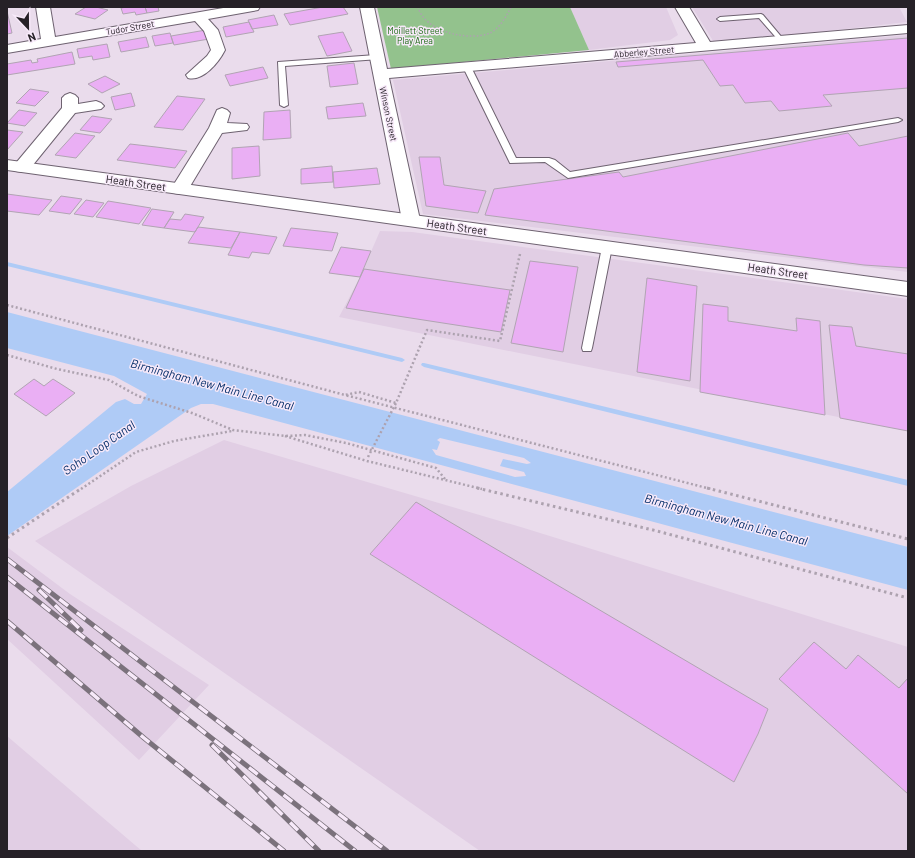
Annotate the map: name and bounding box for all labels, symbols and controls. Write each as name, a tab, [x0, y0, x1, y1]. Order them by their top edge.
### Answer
north arrow	[8, 8, 48, 48]
street label: Tudor Street	[105, 18, 155, 37]
park label: Moillett Street Play Area	[387, 25, 443, 46]
text: N	[26, 30, 38, 45]
street label: Abberley Street	[613, 43, 675, 60]
street label: Winson Street	[377, 86, 400, 142]
street label: Heath Street	[105, 172, 167, 193]
street label: Heath Street	[426, 216, 488, 237]
street label: Heath Street	[747, 260, 809, 281]
water label: Birmingham New Main Line Canal	[129, 356, 296, 413]
water label: Soho Loop Canal	[60, 417, 137, 477]
water label: Birmingham New Main Line Canal	[643, 491, 810, 548]

